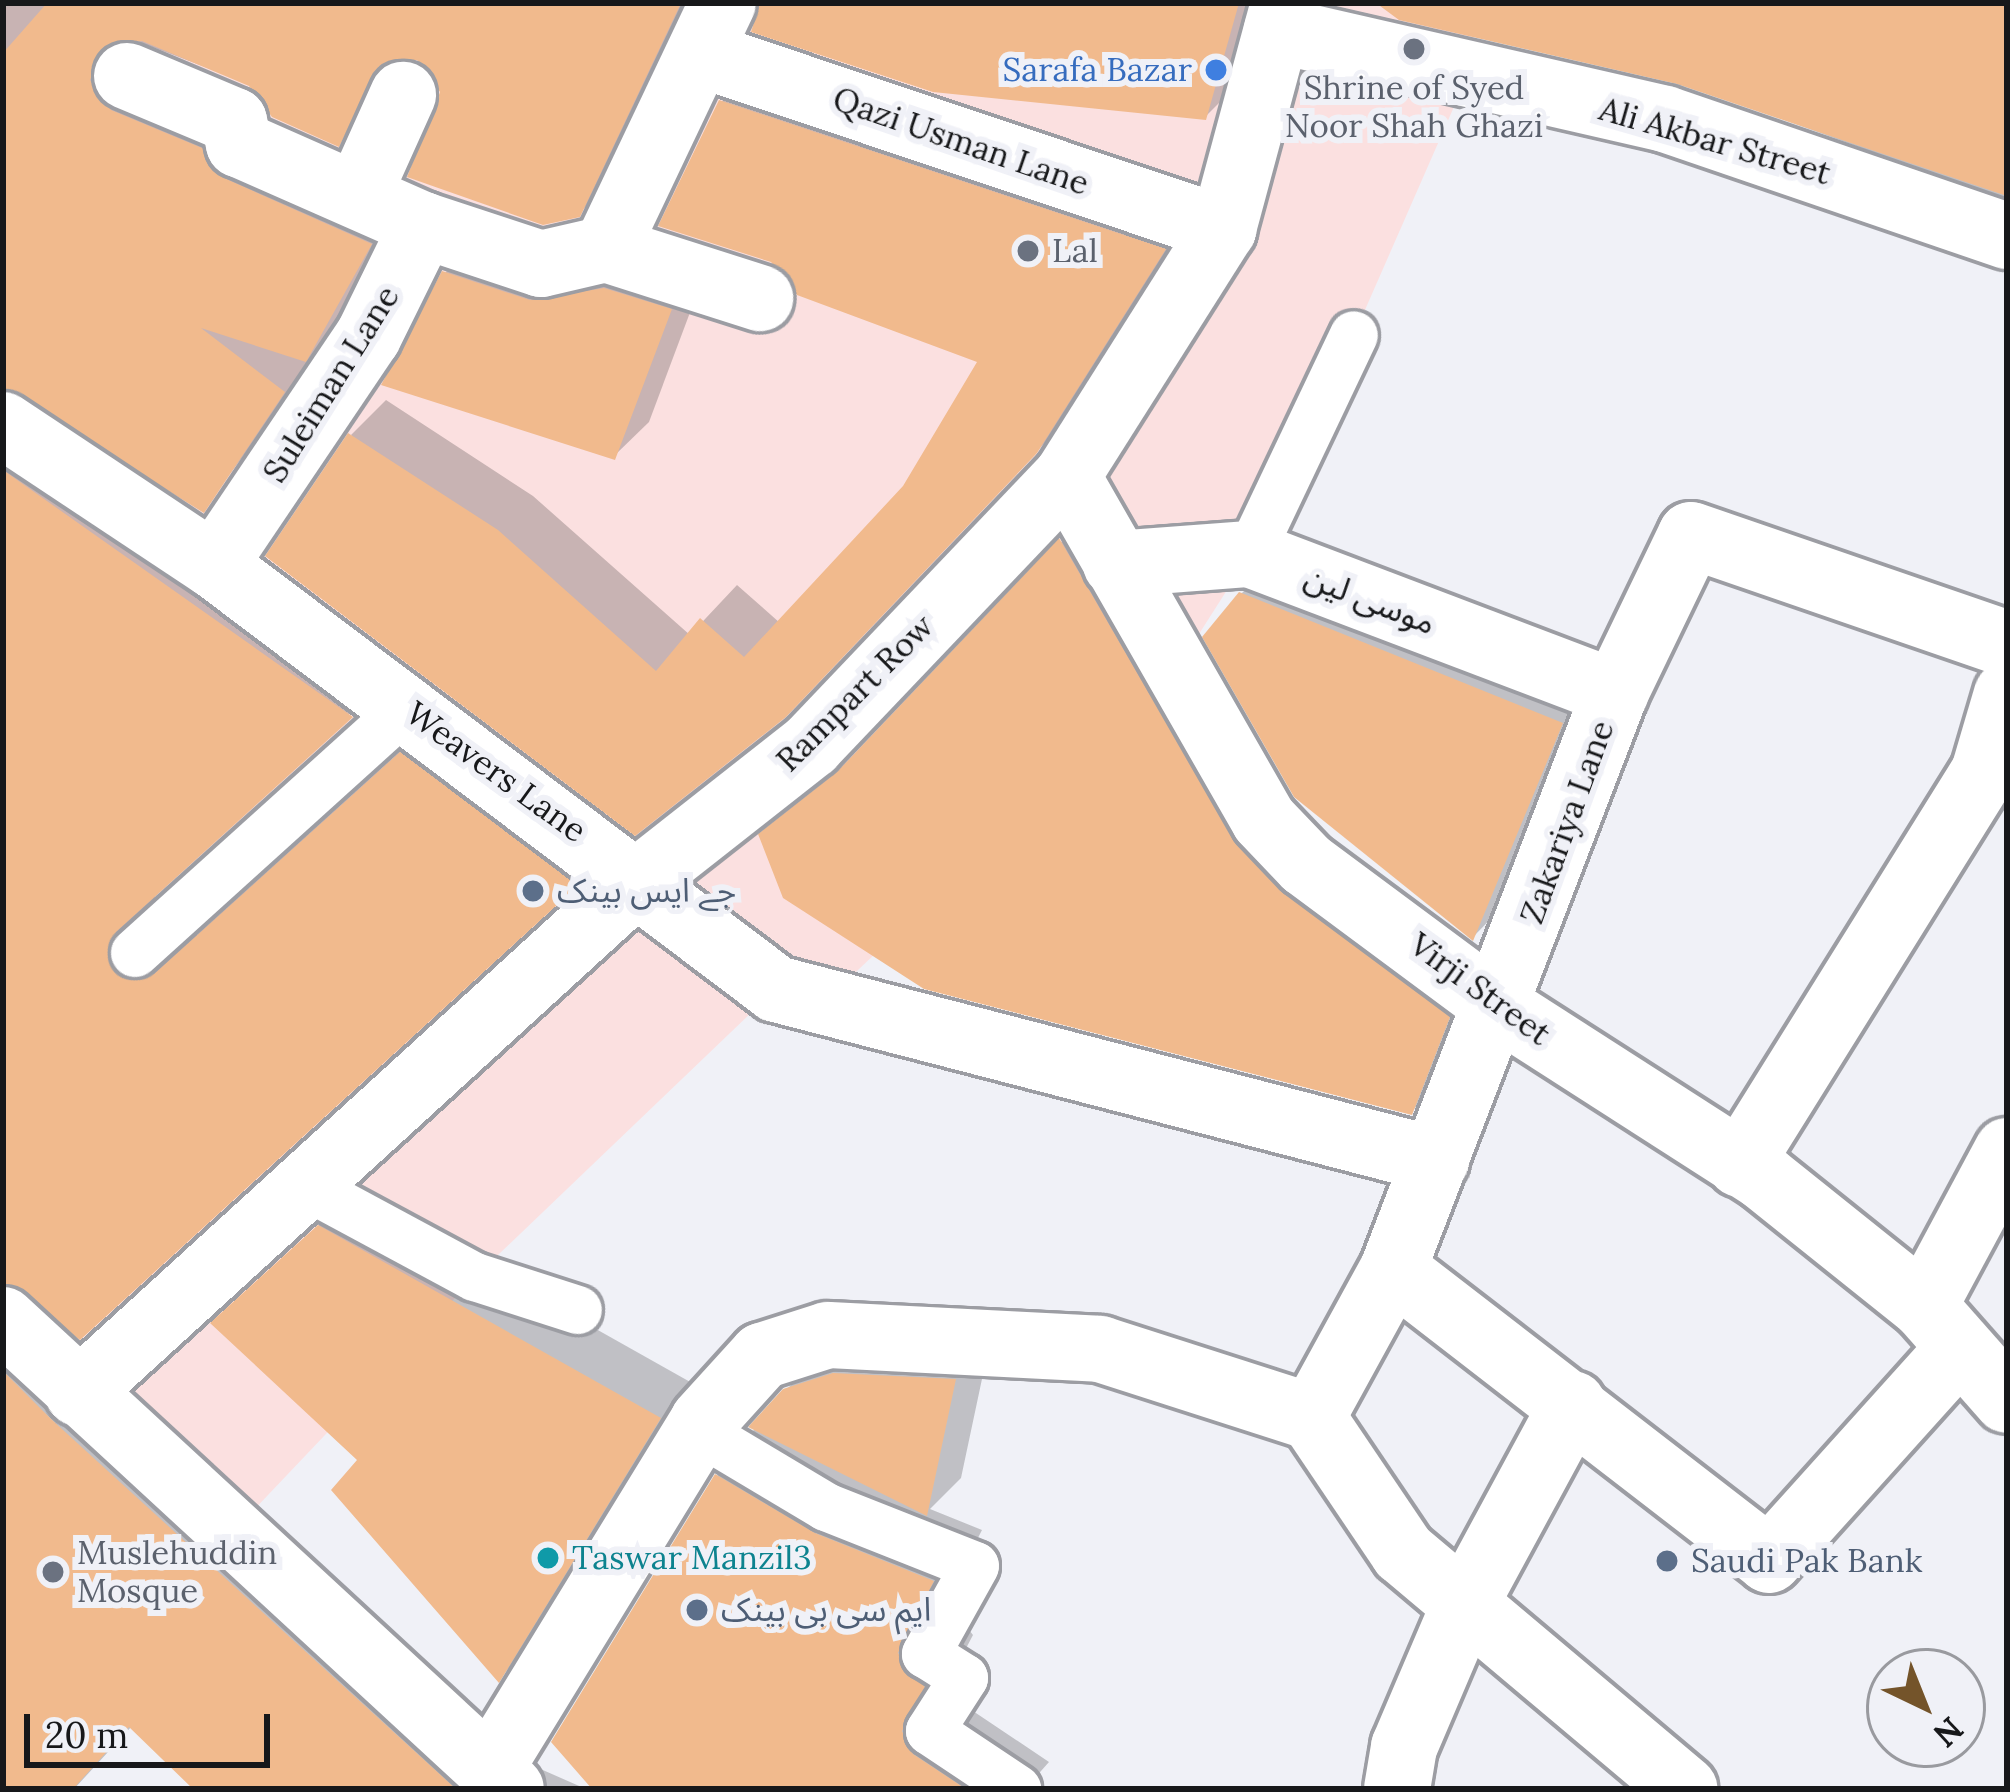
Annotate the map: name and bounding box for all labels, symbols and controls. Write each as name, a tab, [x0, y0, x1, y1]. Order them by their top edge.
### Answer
marker: Shrine of Syed Noor Shah Ghazi	[1401, 36, 1427, 62]
place label: Sarafa Bazar	[1003, 50, 1192, 90]
marker: Sarafa Bazar	[1203, 57, 1229, 83]
place label: Shrine of Syed Noor Shah Ghazi	[1285, 68, 1543, 146]
street label: Qazi Usman Lane	[828, 79, 1094, 203]
street label: Ali Akbar Street	[1595, 89, 1835, 193]
place label: Lal	[1052, 231, 1098, 271]
marker: Lal	[1015, 238, 1041, 264]
street label: Suleiman Lane	[255, 278, 407, 490]
street label: موسی لین	[1299, 557, 1441, 643]
street label: Rampart Row	[768, 606, 942, 780]
street label: Weavers Lane	[398, 693, 594, 851]
street label: Zakariya Lane	[1512, 715, 1622, 929]
place label: جے ایس بینک	[557, 871, 736, 911]
marker: جے ایس بینک	[520, 878, 546, 904]
street label: Virji Street	[1402, 925, 1558, 1053]
place label: Muslehuddin Mosque	[77, 1533, 277, 1611]
place label: Taswar Manzil3	[572, 1538, 812, 1578]
place label: Saudi Pak Bank	[1691, 1541, 1922, 1581]
marker: Taswar Manzil3	[535, 1545, 561, 1571]
marker: Saudi Pak Bank	[1654, 1548, 1680, 1574]
marker: Muslehuddin Mosque	[40, 1559, 66, 1585]
place label: ایم سی بی بینک	[721, 1590, 931, 1630]
marker: ایم سی بی بینک	[684, 1597, 710, 1623]
north arrow	[1866, 1648, 1986, 1768]
scale bar	[30, 1690, 276, 1764]
text: N	[1925, 1708, 1972, 1756]
text: 20 m	[45, 1712, 128, 1758]

